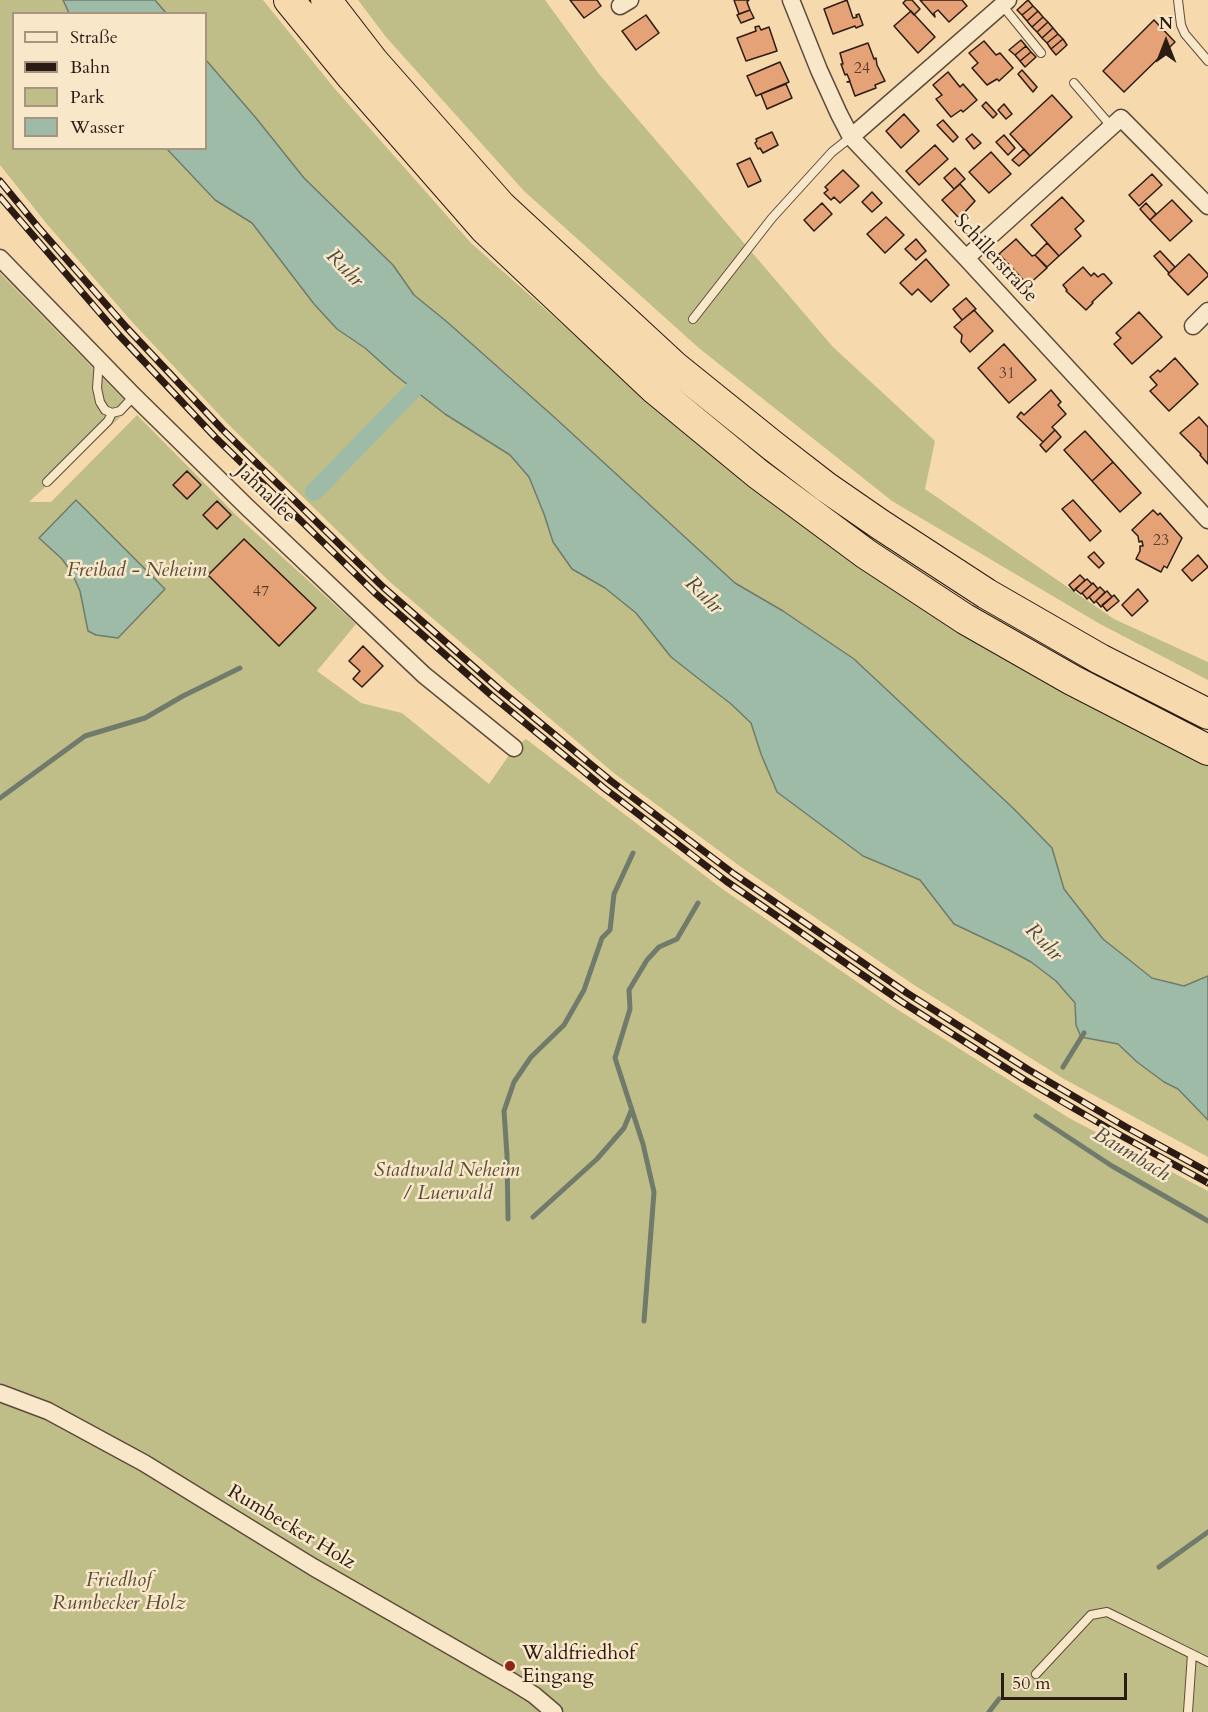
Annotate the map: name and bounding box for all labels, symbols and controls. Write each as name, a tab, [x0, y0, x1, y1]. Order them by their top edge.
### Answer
legend	[12, 12, 207, 150]
north arrow	[1136, 12, 1196, 72]
text: N	[1159, 13, 1173, 35]
text: Straße	[70, 25, 118, 50]
text: Bahn	[70, 55, 110, 80]
house number: 24	[854, 59, 870, 79]
text: Park	[70, 85, 105, 110]
text: Wasser	[70, 115, 124, 140]
street label: Schillerstraße	[948, 210, 1042, 308]
water label: Ruhr	[320, 245, 368, 293]
house number: 31	[999, 364, 1015, 384]
street label: Jahnallee	[230, 459, 300, 529]
house number: 23	[1153, 531, 1169, 551]
park label: Freibad - Neheim	[67, 559, 207, 583]
water label: Ruhr	[679, 572, 727, 620]
house number: 47	[253, 582, 269, 602]
water label: Ruhr	[1019, 919, 1067, 967]
water label: Baumbach	[1088, 1122, 1174, 1188]
park label: Stadtwald Neheim / Luerwald	[374, 1159, 520, 1206]
street label: Rumbecker Holz	[223, 1480, 359, 1576]
park label: Friedhof Rumbecker Holz	[52, 1569, 186, 1616]
place label: Waldfriedhof Eingang	[522, 1642, 635, 1689]
marker: Waldfriedhof Eingang	[503, 1659, 517, 1673]
scale bar	[1004, 1661, 1130, 1699]
text: 50 m	[1012, 1671, 1051, 1696]

